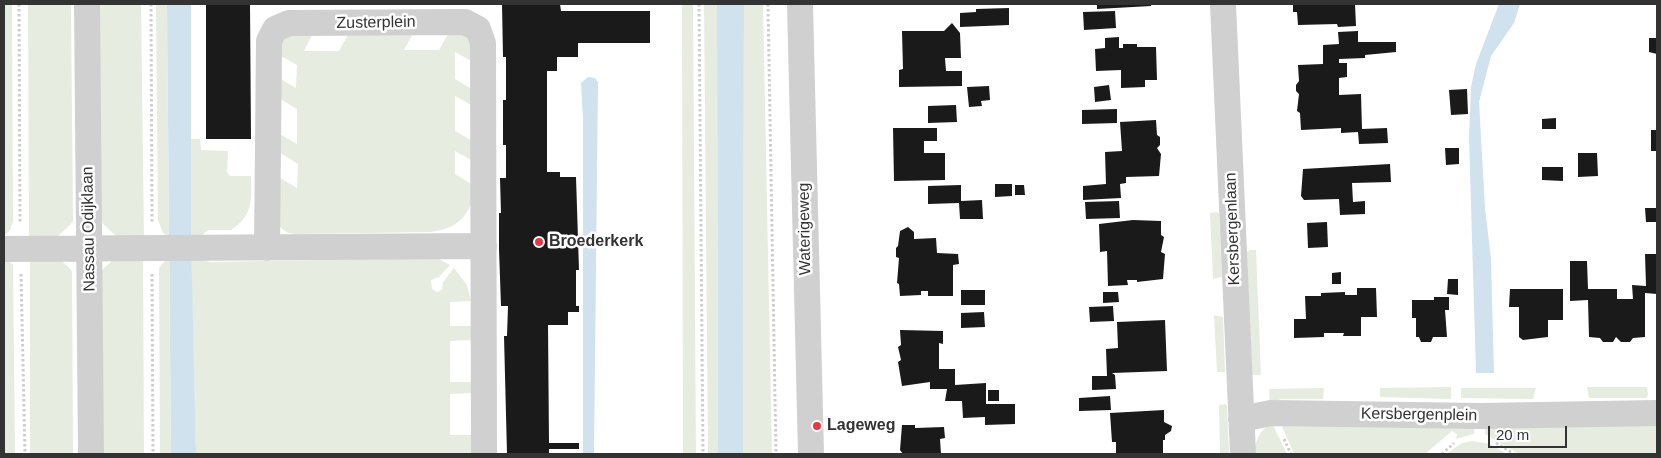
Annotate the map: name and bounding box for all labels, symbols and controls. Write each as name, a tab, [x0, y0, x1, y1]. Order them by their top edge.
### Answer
street label: Zusterplein	[336, 13, 416, 33]
street label: Nassau Odijklaan	[78, 166, 100, 292]
street label: Kersbergenlaan	[1221, 172, 1245, 286]
street label: Waterigeweg	[795, 182, 815, 276]
place label: Broederkerk	[549, 232, 643, 252]
marker: Broederkerk	[533, 236, 545, 248]
street label: Kersbergenplein	[1361, 404, 1477, 426]
place label: Lageweg	[827, 416, 895, 436]
scale bar	[1491, 416, 1570, 448]
marker: Lageweg	[811, 420, 823, 432]
text: 20 m	[1496, 426, 1529, 443]

